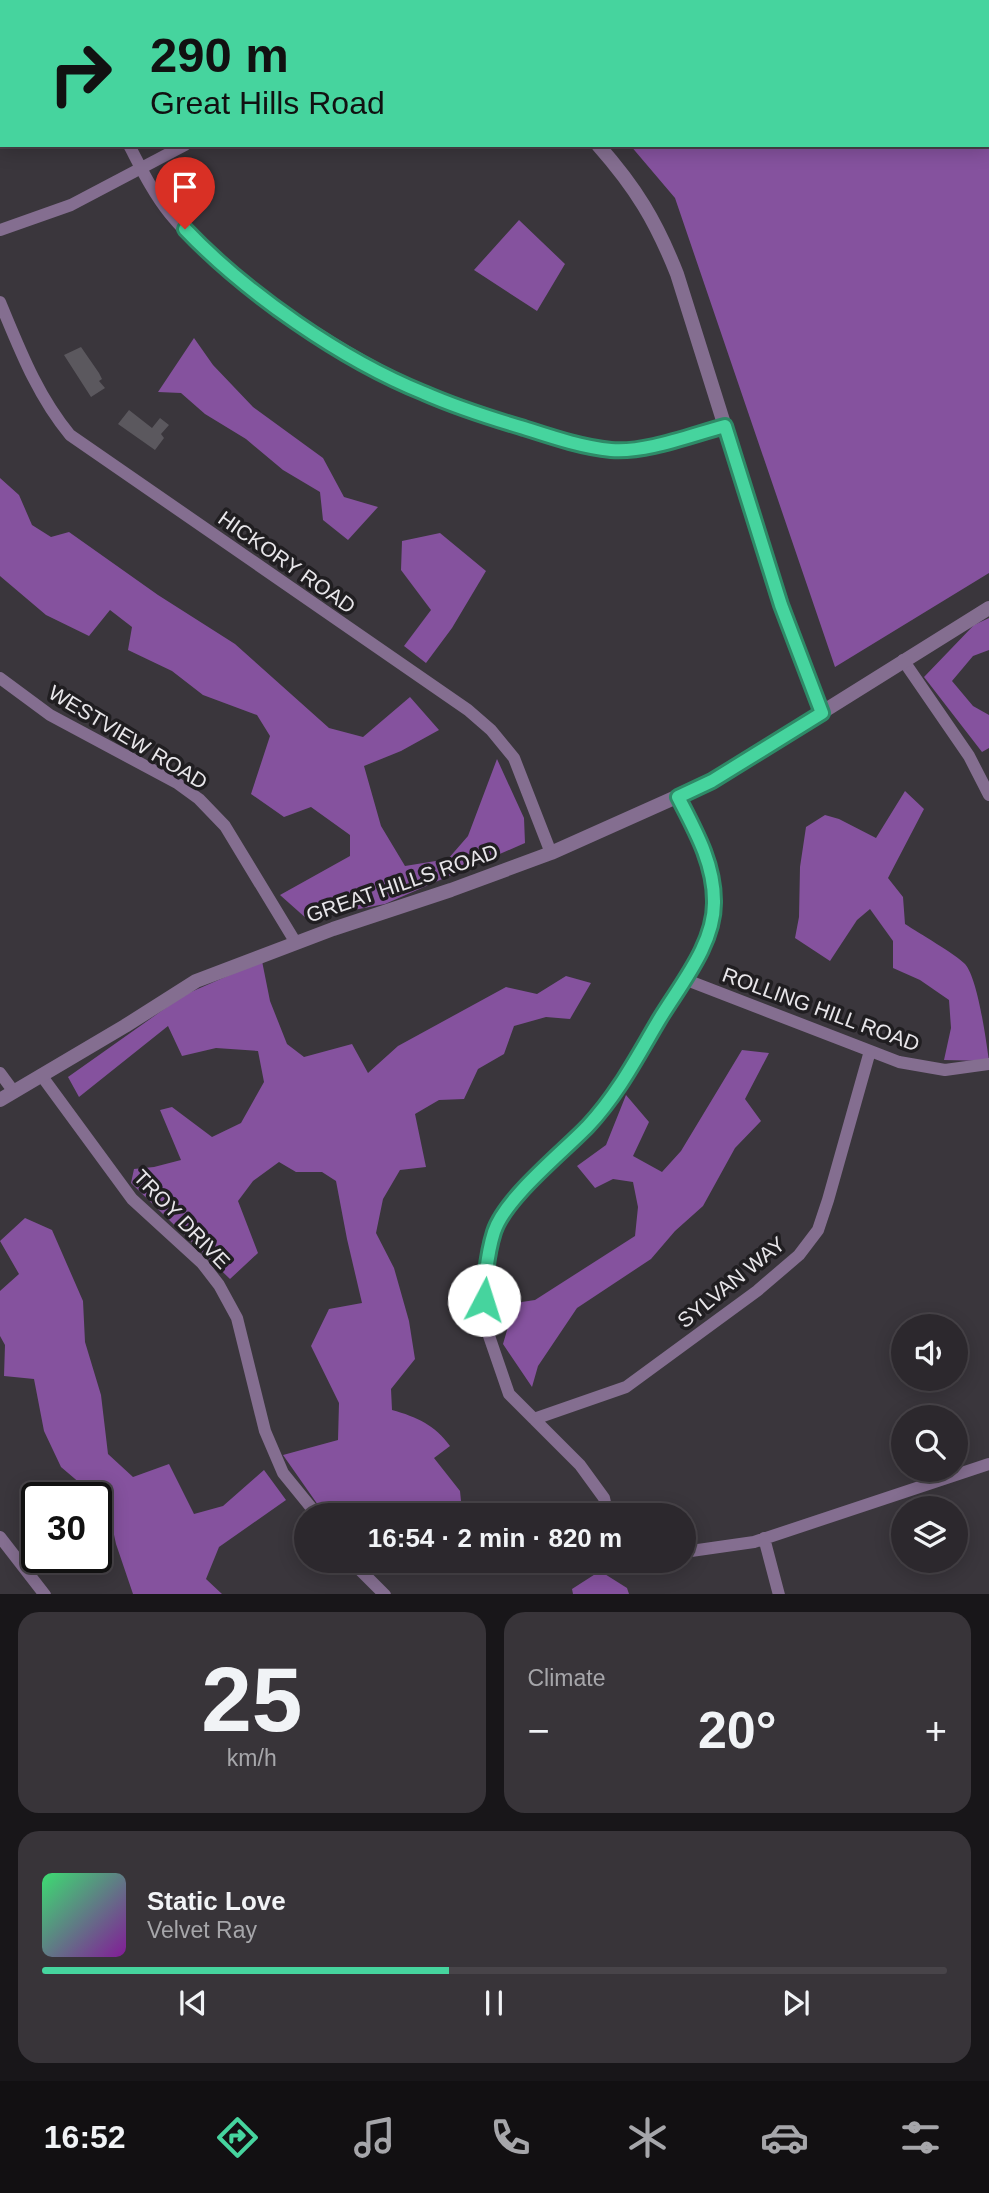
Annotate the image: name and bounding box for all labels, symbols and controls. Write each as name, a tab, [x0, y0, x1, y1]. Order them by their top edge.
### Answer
icon: right	[35, 28, 126, 119]
text: 290 m	[150, 28, 289, 82]
text: Great Hills Road	[150, 85, 385, 121]
pin	[155, 157, 215, 229]
icon: arrive	[166, 168, 204, 206]
street label: HICKORY ROAD	[214, 506, 360, 618]
street label: WESTVIEW ROAD	[45, 681, 211, 793]
street label: GREAT HILLS ROAD	[303, 839, 501, 927]
street label: ROLLING HILL ROAD	[719, 963, 923, 1055]
street label: TROY DRIVE	[129, 1165, 235, 1273]
street label: SYLVAN WAY	[673, 1232, 789, 1332]
position arrow	[447, 1263, 521, 1337]
map controls	[891, 1314, 968, 1573]
button: sound	[891, 1314, 968, 1391]
button: search	[891, 1405, 968, 1482]
speed limit sign: 30	[21, 1482, 112, 1573]
button: layers	[891, 1496, 968, 1573]
text: 16:54 · 2 min · 820 m	[368, 1523, 622, 1553]
text: 25	[201, 1649, 302, 1750]
text: Climate	[528, 1665, 605, 1691]
text: 20°	[698, 1701, 777, 1759]
text: −	[528, 1710, 550, 1752]
text: +	[925, 1710, 947, 1752]
text: km/h	[227, 1745, 277, 1771]
text: Static Love	[147, 1886, 286, 1916]
text: Velvet Ray	[147, 1917, 257, 1943]
icon: previous	[174, 1984, 212, 2022]
icon: pause	[475, 1984, 513, 2022]
icon: next	[777, 1984, 815, 2022]
icon: directions	[213, 2113, 262, 2162]
icon: music	[350, 2113, 399, 2162]
icon: phone	[486, 2113, 535, 2162]
icon: climate	[623, 2113, 672, 2162]
icon: car	[760, 2113, 809, 2162]
icon: filters	[896, 2113, 945, 2162]
text: 16:52	[44, 2119, 126, 2155]

